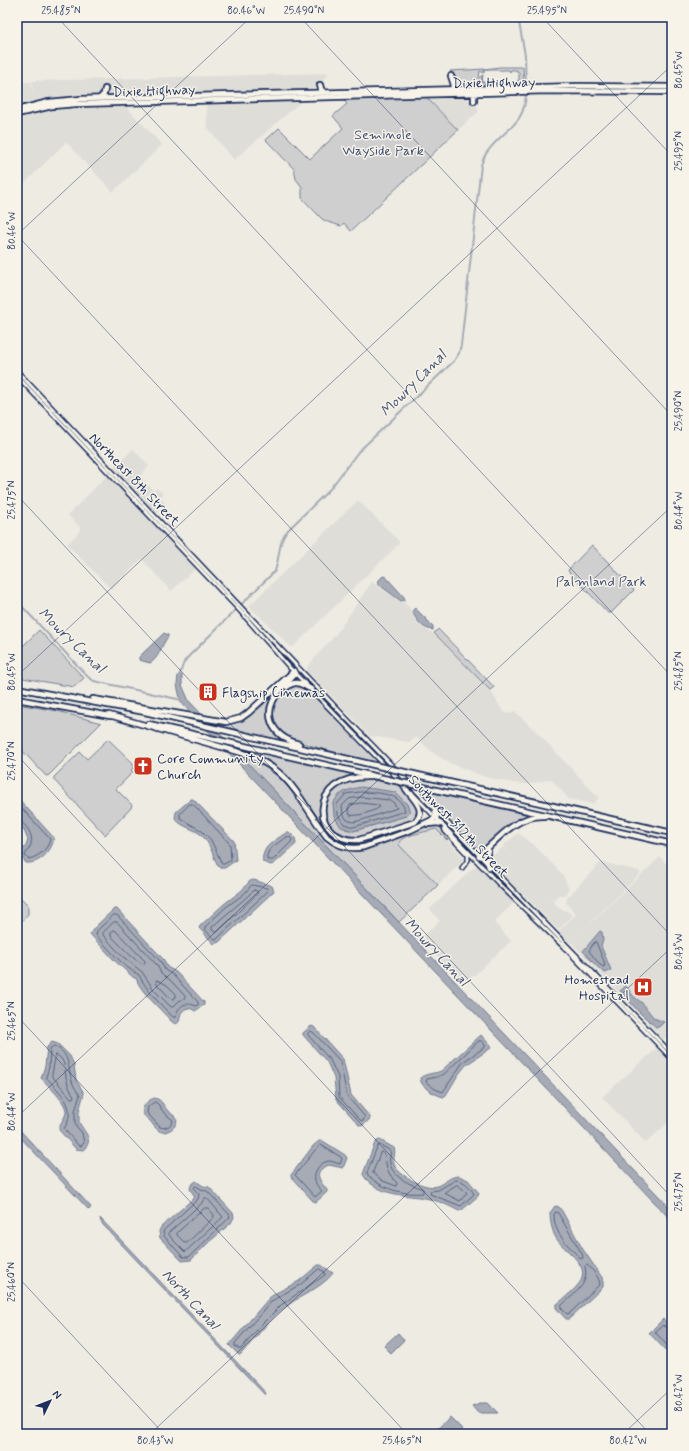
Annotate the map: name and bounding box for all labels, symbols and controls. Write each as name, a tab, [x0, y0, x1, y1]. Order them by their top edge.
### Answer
text: 25.485°N	[41, 4, 81, 18]
text: 80.46°W	[227, 4, 265, 18]
text: 25.490°N	[284, 4, 325, 18]
text: 25.495°N	[527, 4, 567, 18]
text: 80.45°W	[672, 51, 686, 89]
street label: Dixie Highway	[453, 73, 535, 95]
street label: Dixie Highway	[113, 81, 196, 103]
park label: Seminole Wayside Park	[342, 126, 424, 160]
text: 25.495°N	[672, 131, 686, 171]
text: 80.46°W	[5, 212, 19, 250]
water label: Mowry Canal	[376, 345, 452, 421]
text: 25.490°N	[672, 390, 686, 431]
street label: Northeast 8th Street	[85, 429, 184, 531]
text: 25.475°N	[5, 480, 19, 520]
text: 80.44°W	[672, 492, 686, 530]
park label: Palmland Park	[556, 573, 646, 591]
water label: Mowry Canal	[33, 604, 110, 679]
text: 25.485°N	[672, 651, 686, 691]
text: 80.45°W	[5, 653, 19, 691]
building icon: Flagship Cinemas	[197, 681, 219, 703]
place label: Flagship Cinemas	[222, 684, 325, 703]
text: 25.470°N	[5, 741, 19, 781]
place label: Core Community Church	[157, 750, 264, 784]
church icon: Core Community Church	[132, 755, 154, 777]
street label: Southwest 312th Street	[404, 771, 513, 883]
water label: Mowry Canal	[400, 914, 474, 992]
text: 80.43°W	[672, 934, 686, 970]
place label: Homestead Hospital	[564, 971, 629, 1005]
hospital icon: Homestead Hospital	[632, 976, 654, 998]
text: 25.465°N	[5, 1001, 19, 1041]
text: 80.44°W	[5, 1093, 19, 1131]
text: 25.475°N	[672, 1172, 686, 1212]
text: 25.460°N	[5, 1262, 19, 1302]
water label: North Canal	[157, 1265, 225, 1336]
text: 80.42°W	[672, 1374, 686, 1412]
north arrow	[30, 1381, 70, 1421]
text: N	[49, 1387, 64, 1402]
text: 80.43°W	[137, 1434, 173, 1448]
text: 25.465°N	[382, 1434, 422, 1448]
text: 80.42°W	[609, 1434, 647, 1448]

